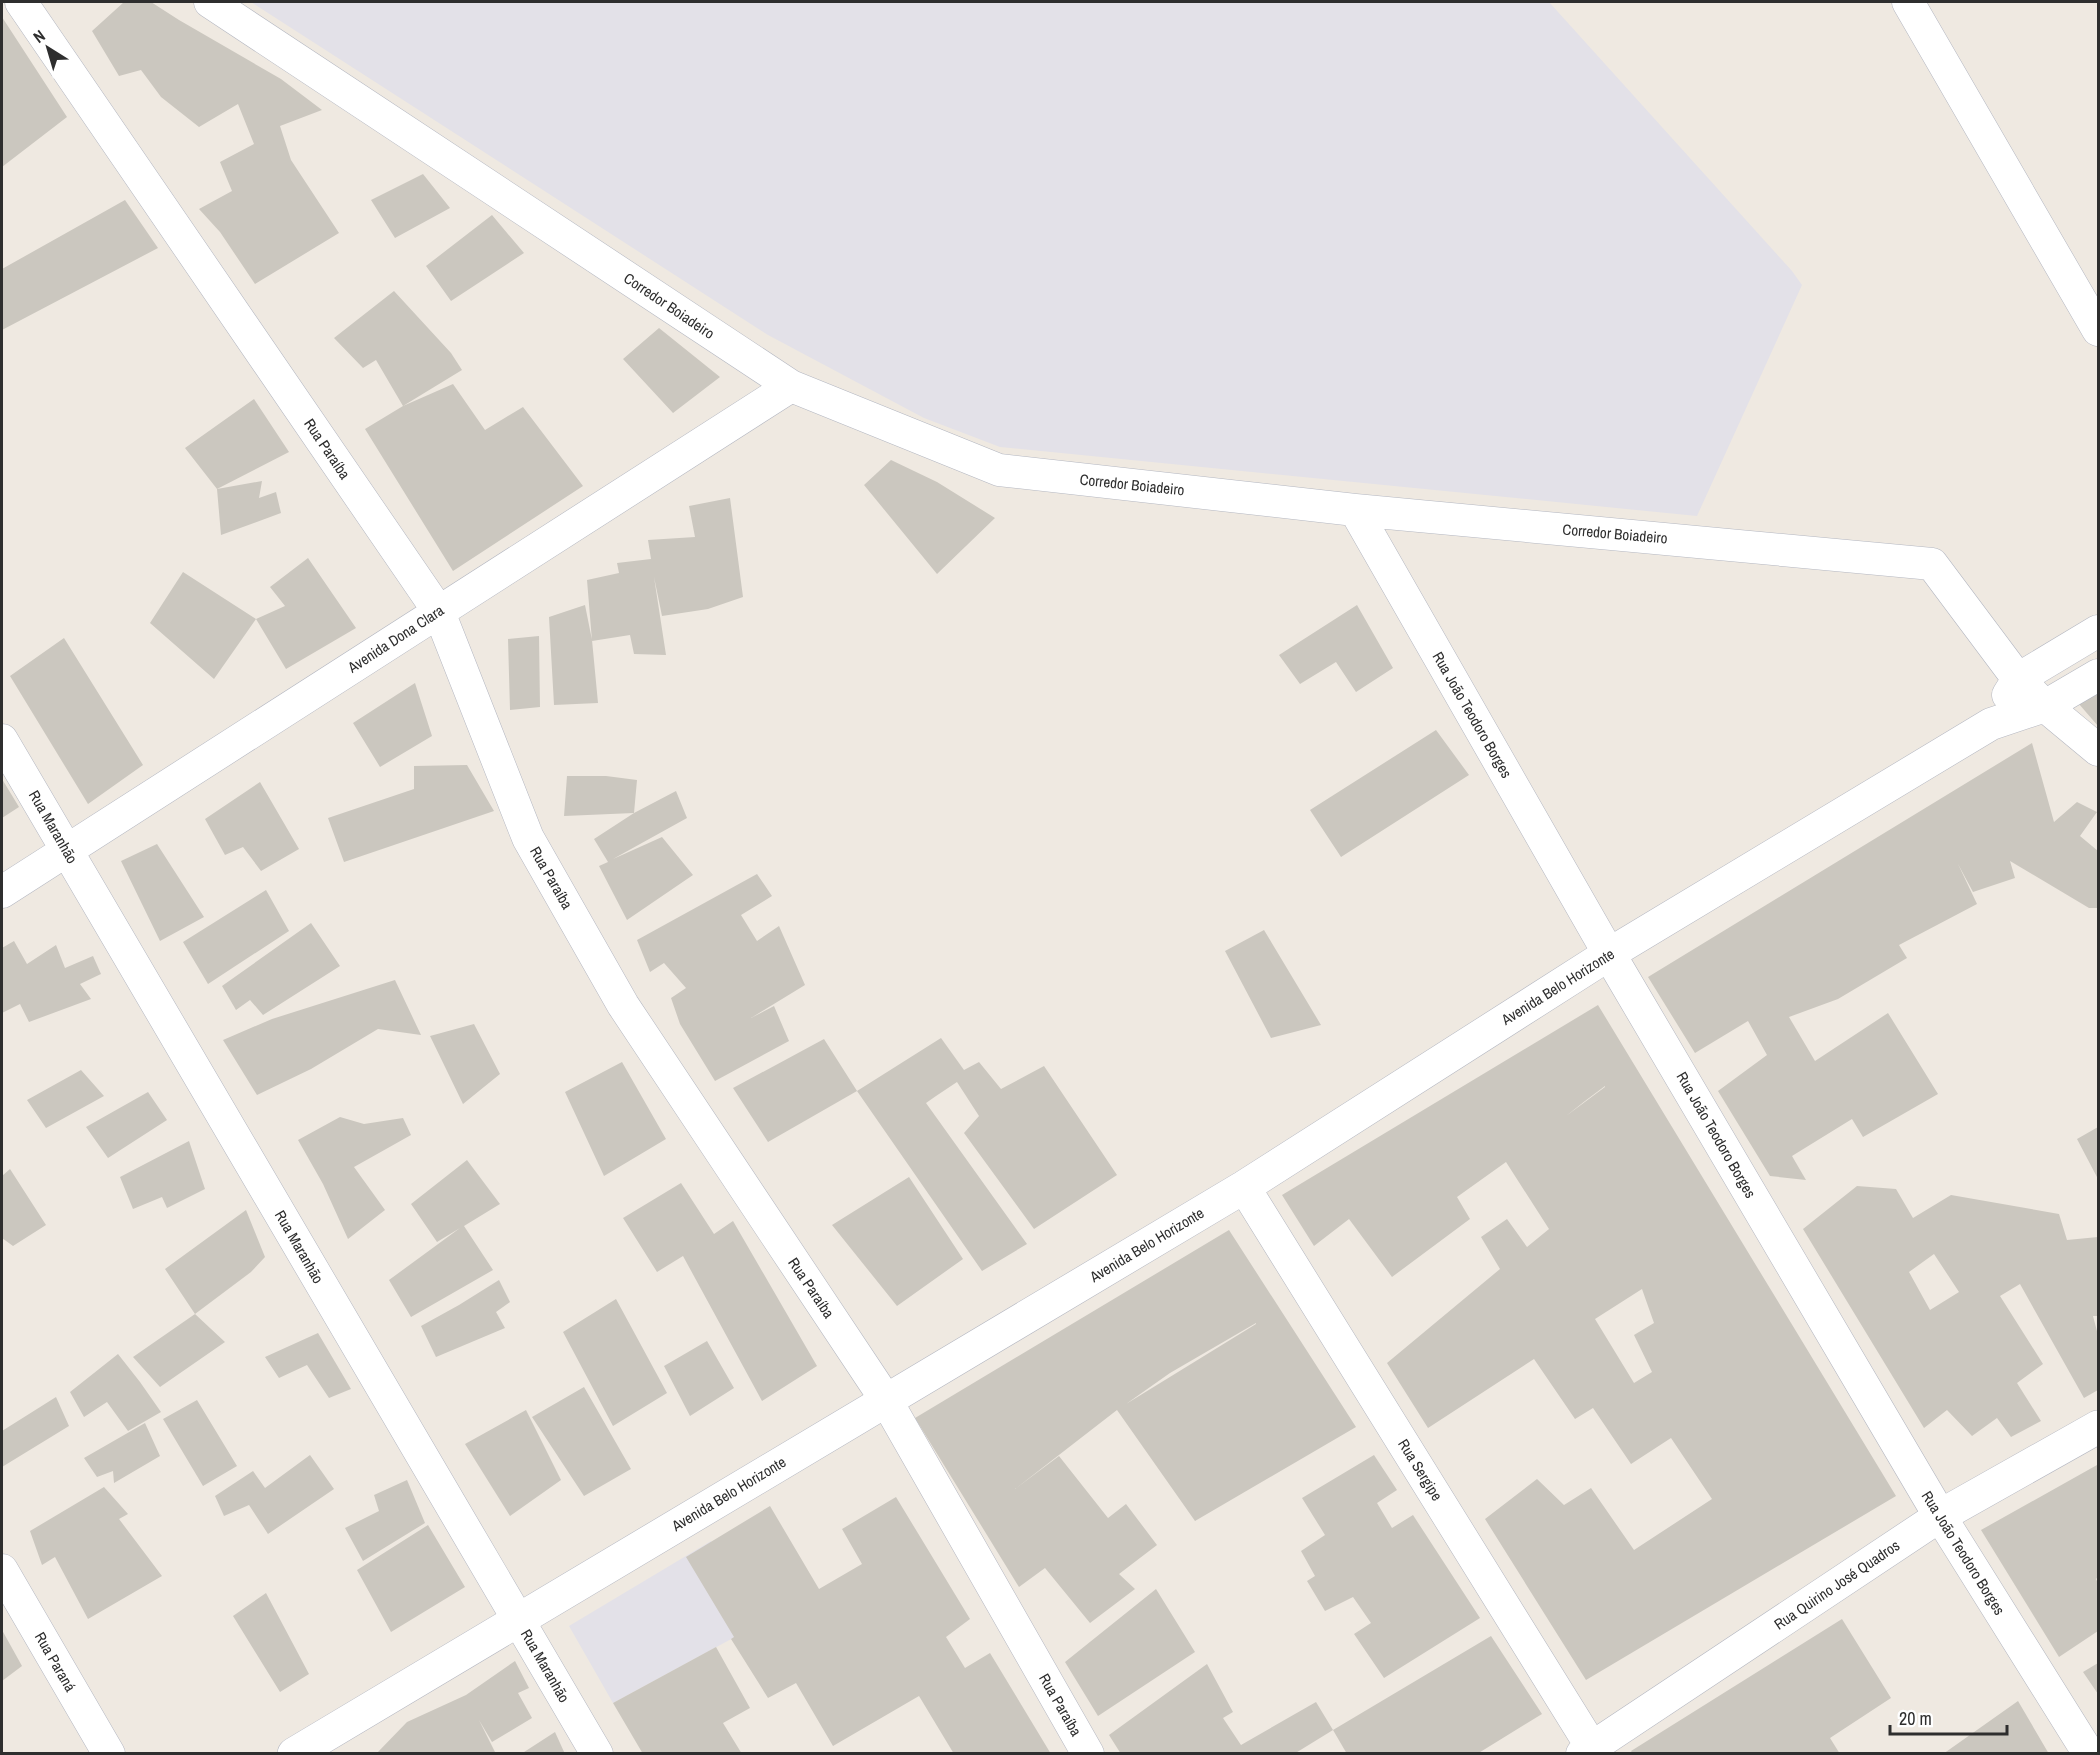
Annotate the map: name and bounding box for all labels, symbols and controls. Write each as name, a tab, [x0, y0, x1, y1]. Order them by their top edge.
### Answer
north arrow	[18, 18, 78, 78]
text: N	[29, 24, 49, 48]
street label: Corredor Boiadeiro	[620, 267, 719, 344]
street label: Rua Paraíba	[299, 414, 356, 483]
street label: Corredor Boiadeiro	[1079, 469, 1186, 500]
street label: Corredor Boiadeiro	[1562, 518, 1669, 549]
street label: Avenida Dona Clara	[343, 600, 448, 678]
street label: Rua João Teodoro Borges	[1428, 648, 1517, 782]
street label: Rua Maranhão	[24, 786, 83, 867]
street label: Rua Paraíba	[525, 843, 578, 913]
street label: Avenida Belo Horizonte	[1496, 943, 1618, 1030]
street label: Rua João Teodoro Borges	[1672, 1068, 1761, 1202]
street label: Avenida Belo Horizonte	[1085, 1202, 1208, 1287]
street label: Rua Maranhão	[270, 1206, 329, 1287]
street label: Rua Paraíba	[783, 1253, 840, 1322]
street label: Rua Sergipe	[1393, 1435, 1448, 1505]
street label: Avenida Belo Horizonte	[667, 1451, 790, 1536]
street label: Rua João Teodoro Borges	[1917, 1487, 2010, 1619]
street label: Rua Quirino José Quadros	[1770, 1535, 1904, 1634]
street label: Rua Maranhão	[516, 1625, 575, 1706]
street label: Rua Paraná	[30, 1628, 81, 1696]
street label: Rua Paraíba	[1034, 1670, 1087, 1740]
scale bar	[1890, 1698, 2007, 1736]
text: 20 m	[1899, 1706, 1932, 1731]

